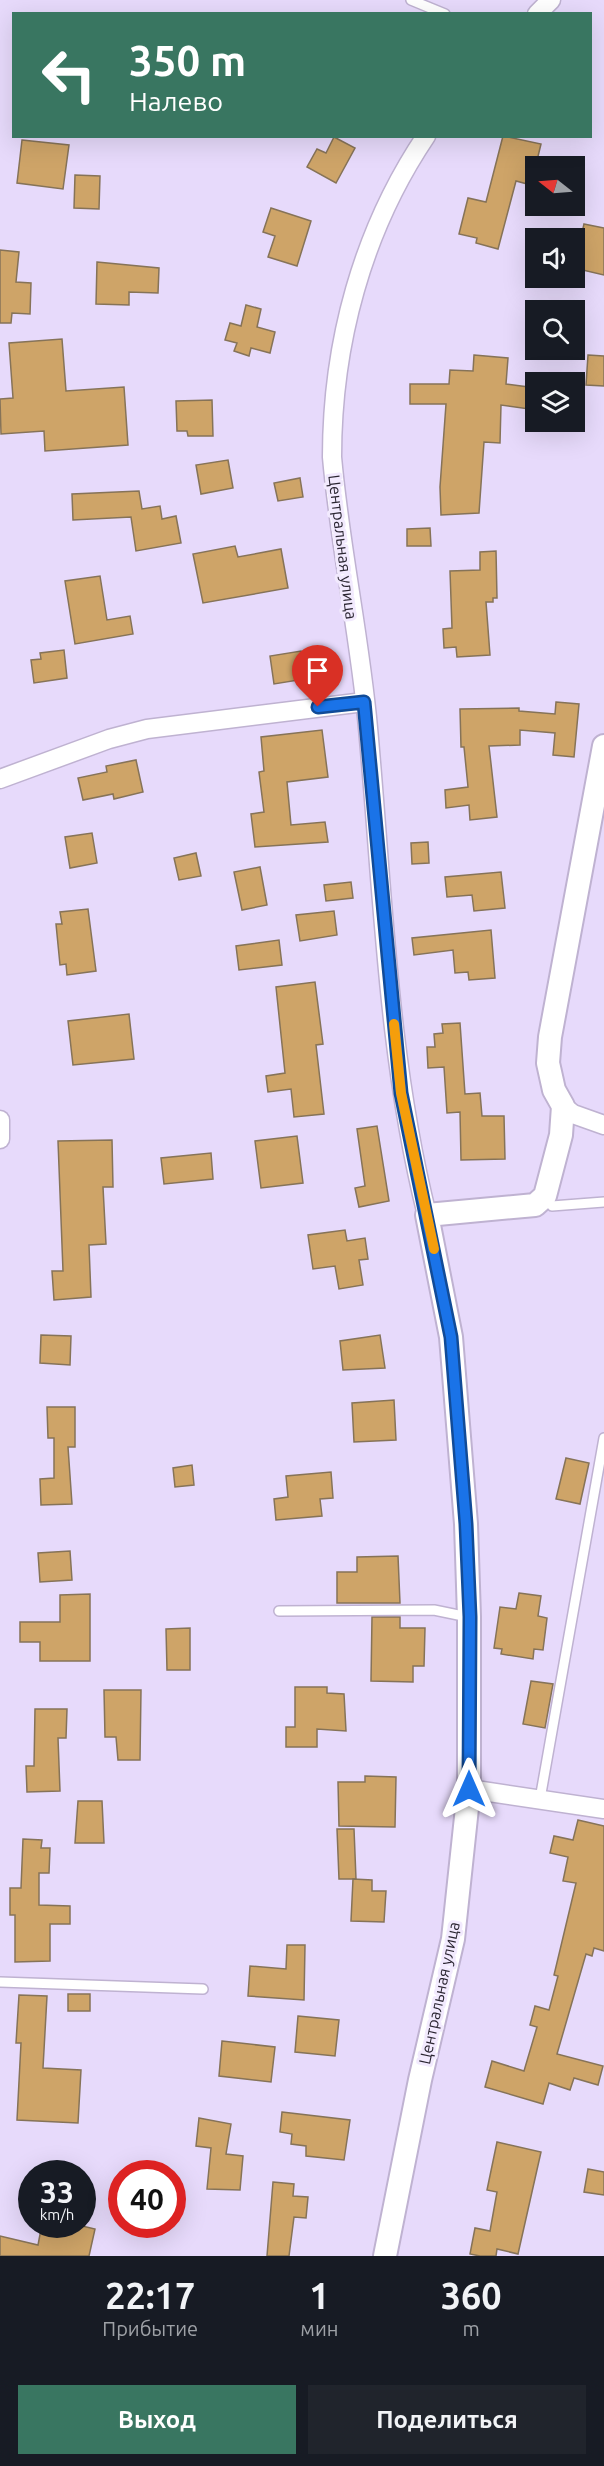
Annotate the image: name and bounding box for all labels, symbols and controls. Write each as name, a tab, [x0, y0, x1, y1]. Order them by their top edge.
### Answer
icon: left	[30, 36, 108, 114]
text: 350 m	[129, 37, 246, 84]
text: Налево	[129, 86, 223, 116]
north arrow	[525, 156, 585, 216]
map controls	[525, 156, 585, 432]
button: sound	[525, 228, 585, 288]
button: search	[525, 300, 585, 360]
button: layers	[525, 372, 585, 432]
street label: Центральная улица	[325, 474, 361, 620]
pin	[292, 645, 343, 707]
icon: arrive	[301, 654, 334, 687]
position arrow	[437, 1757, 501, 1821]
street label: Центральная улица	[415, 1920, 463, 2066]
speed limit sign: 40	[108, 2160, 186, 2238]
text: 33	[40, 2175, 74, 2209]
text: km/h	[40, 2206, 74, 2223]
text: 22:17	[105, 2275, 195, 2316]
text: 1	[309, 2275, 330, 2316]
text: 360	[441, 2275, 502, 2316]
text: Прибытие	[102, 2317, 198, 2340]
text: мин	[300, 2317, 338, 2340]
text: m	[463, 2317, 480, 2340]
button: Выход	[18, 2385, 296, 2454]
button: Поделиться	[308, 2385, 586, 2454]

